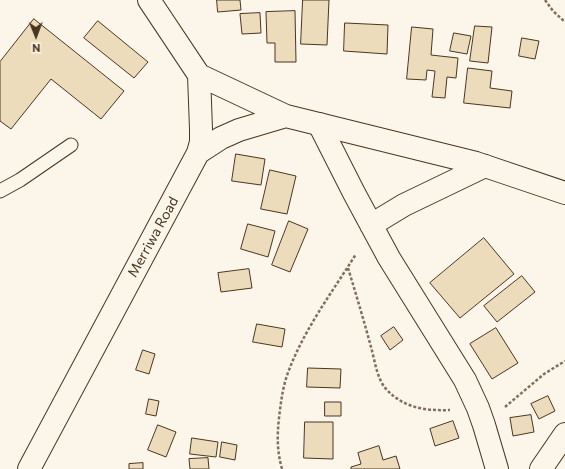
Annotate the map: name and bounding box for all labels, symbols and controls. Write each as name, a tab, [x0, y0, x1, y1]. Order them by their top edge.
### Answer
north arrow	[16, 16, 56, 56]
text: N	[32, 42, 40, 55]
street label: Merriwa Road	[124, 194, 182, 280]

